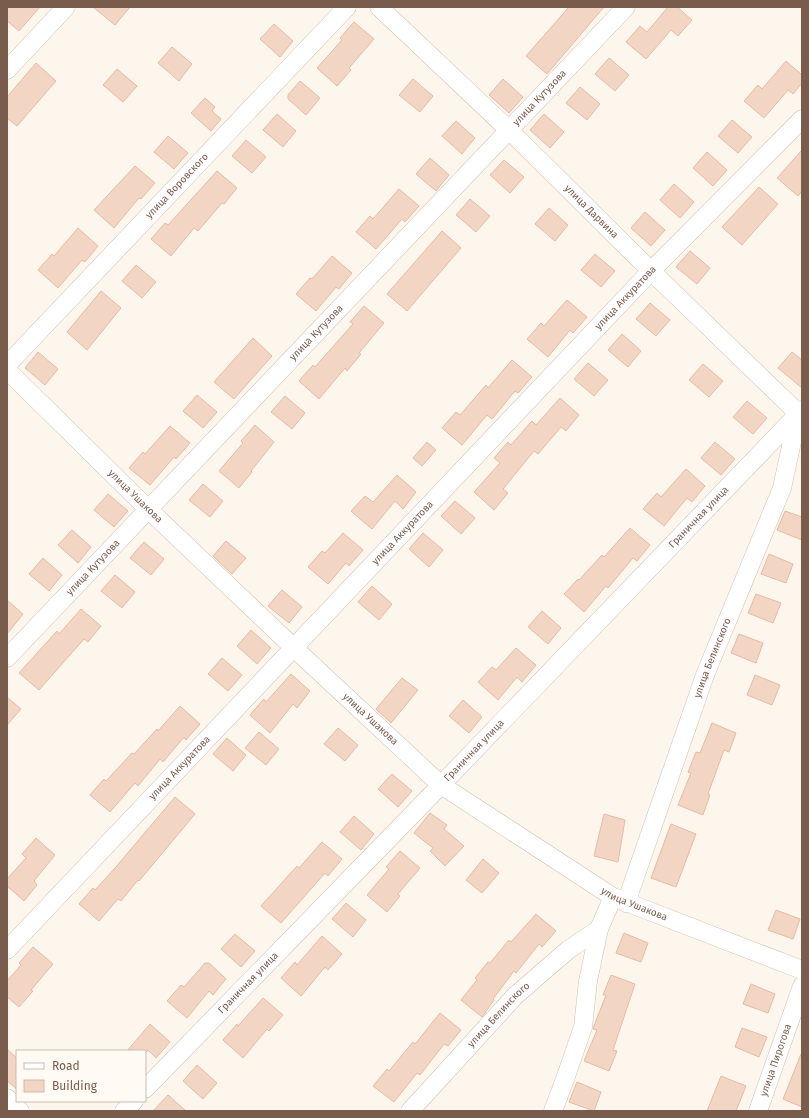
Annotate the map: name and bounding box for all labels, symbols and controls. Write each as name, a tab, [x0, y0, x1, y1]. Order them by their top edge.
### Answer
street label: улица Кутузова	[510, 67, 569, 128]
street label: улица Воровского	[143, 151, 211, 221]
street label: улица Дарвина	[562, 182, 621, 241]
street label: улица Аккуратова	[592, 263, 659, 332]
street label: улица Кутузова	[287, 302, 346, 363]
street label: улица Ушакова	[106, 467, 165, 525]
street label: Граничная улица	[666, 484, 731, 551]
street label: улица Аккуратова	[370, 498, 436, 567]
street label: улица Кутузова	[64, 537, 122, 598]
street label: улица Белинского	[692, 616, 734, 699]
street label: улица Ушакова	[340, 691, 400, 748]
street label: Граничная улица	[442, 717, 507, 784]
street label: улица Аккуратова	[147, 733, 213, 802]
street label: улица Ушакова	[599, 885, 669, 923]
street label: Граничная улица	[216, 950, 281, 1016]
street label: улица Белинского	[465, 980, 532, 1050]
street label: улица Пирогова	[758, 1022, 794, 1098]
legend	[16, 1050, 146, 1102]
text: Road	[52, 1059, 80, 1073]
text: Building	[52, 1079, 98, 1093]

